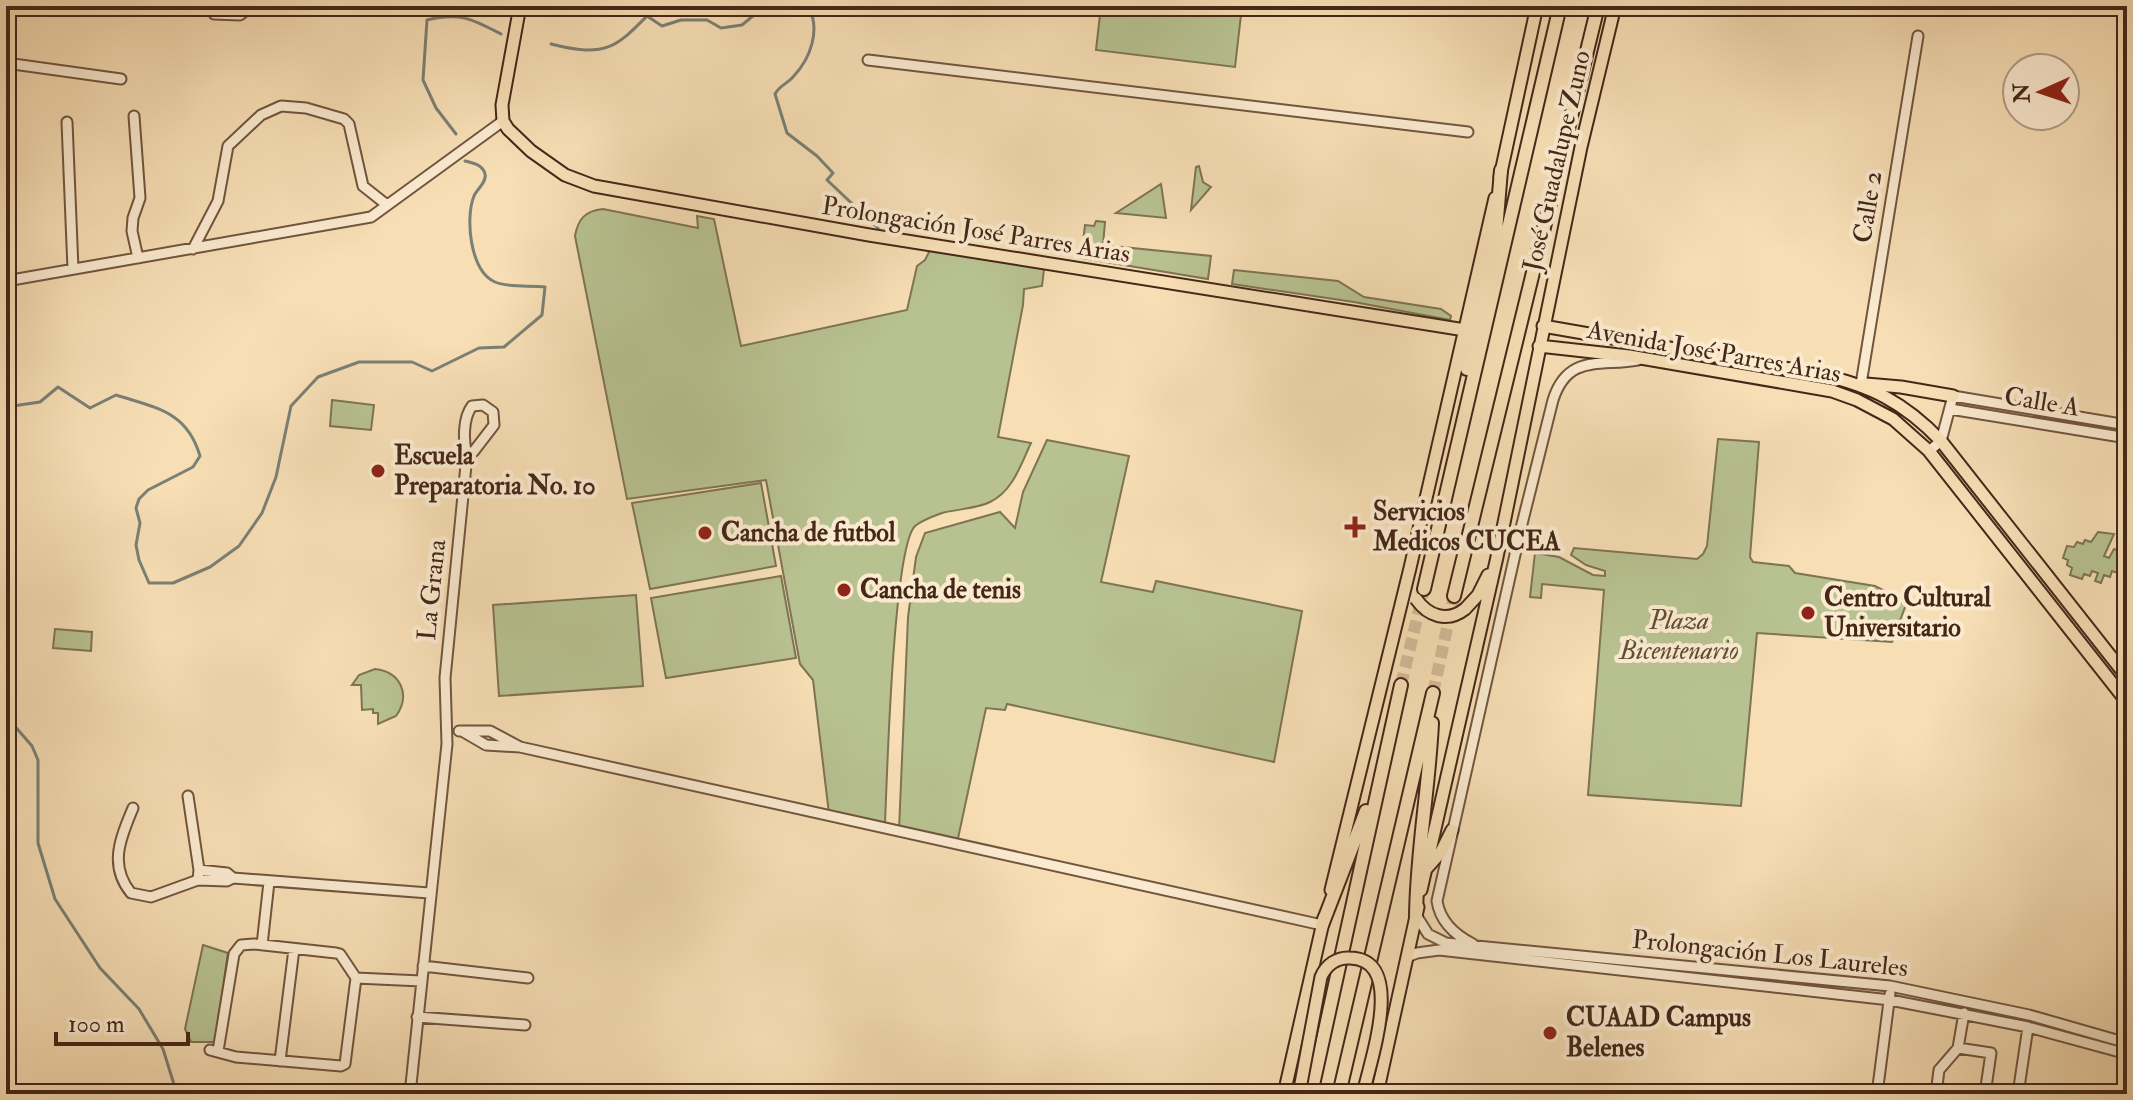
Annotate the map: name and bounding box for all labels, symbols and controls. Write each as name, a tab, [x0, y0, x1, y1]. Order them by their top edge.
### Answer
street label: José Guadalupe Zuno	[1516, 47, 1599, 276]
north arrow	[2001, 52, 2081, 132]
text: N	[2008, 82, 2037, 105]
street label: Calle 2	[1847, 169, 1889, 245]
street label: Prolongación José Parres Arias	[819, 190, 1133, 270]
street label: Avenida José Parres Arias	[1584, 314, 1844, 390]
street label: Calle A	[2002, 380, 2082, 424]
place label: Escuela Preparatoria No. 10	[394, 440, 595, 503]
marker: Escuela Preparatoria No. 10	[369, 462, 387, 480]
place label: Servicios Medicos CUCEA	[1372, 496, 1561, 558]
marker: Servicios Medicos CUCEA	[1344, 516, 1366, 538]
place label: Cancha de futbol	[721, 517, 896, 549]
marker: Cancha de futbol	[696, 524, 714, 542]
street label: La Grana	[411, 538, 453, 642]
place label: Cancha de tenis	[860, 574, 1021, 606]
marker: Cancha de tenis	[835, 581, 853, 599]
place label: Centro Cultural Universitario	[1824, 582, 1991, 644]
marker: Centro Cultural Universitario	[1799, 604, 1817, 622]
park label: Plaza Bicentenario	[1617, 605, 1739, 667]
street label: Prolongación Los Laureles	[1630, 924, 1910, 984]
scale bar	[56, 996, 188, 1046]
place label: CUAAD Campus Belenes	[1566, 1002, 1751, 1064]
text: 100 m	[68, 1009, 125, 1040]
marker: CUAAD Campus Belenes	[1541, 1024, 1559, 1042]

